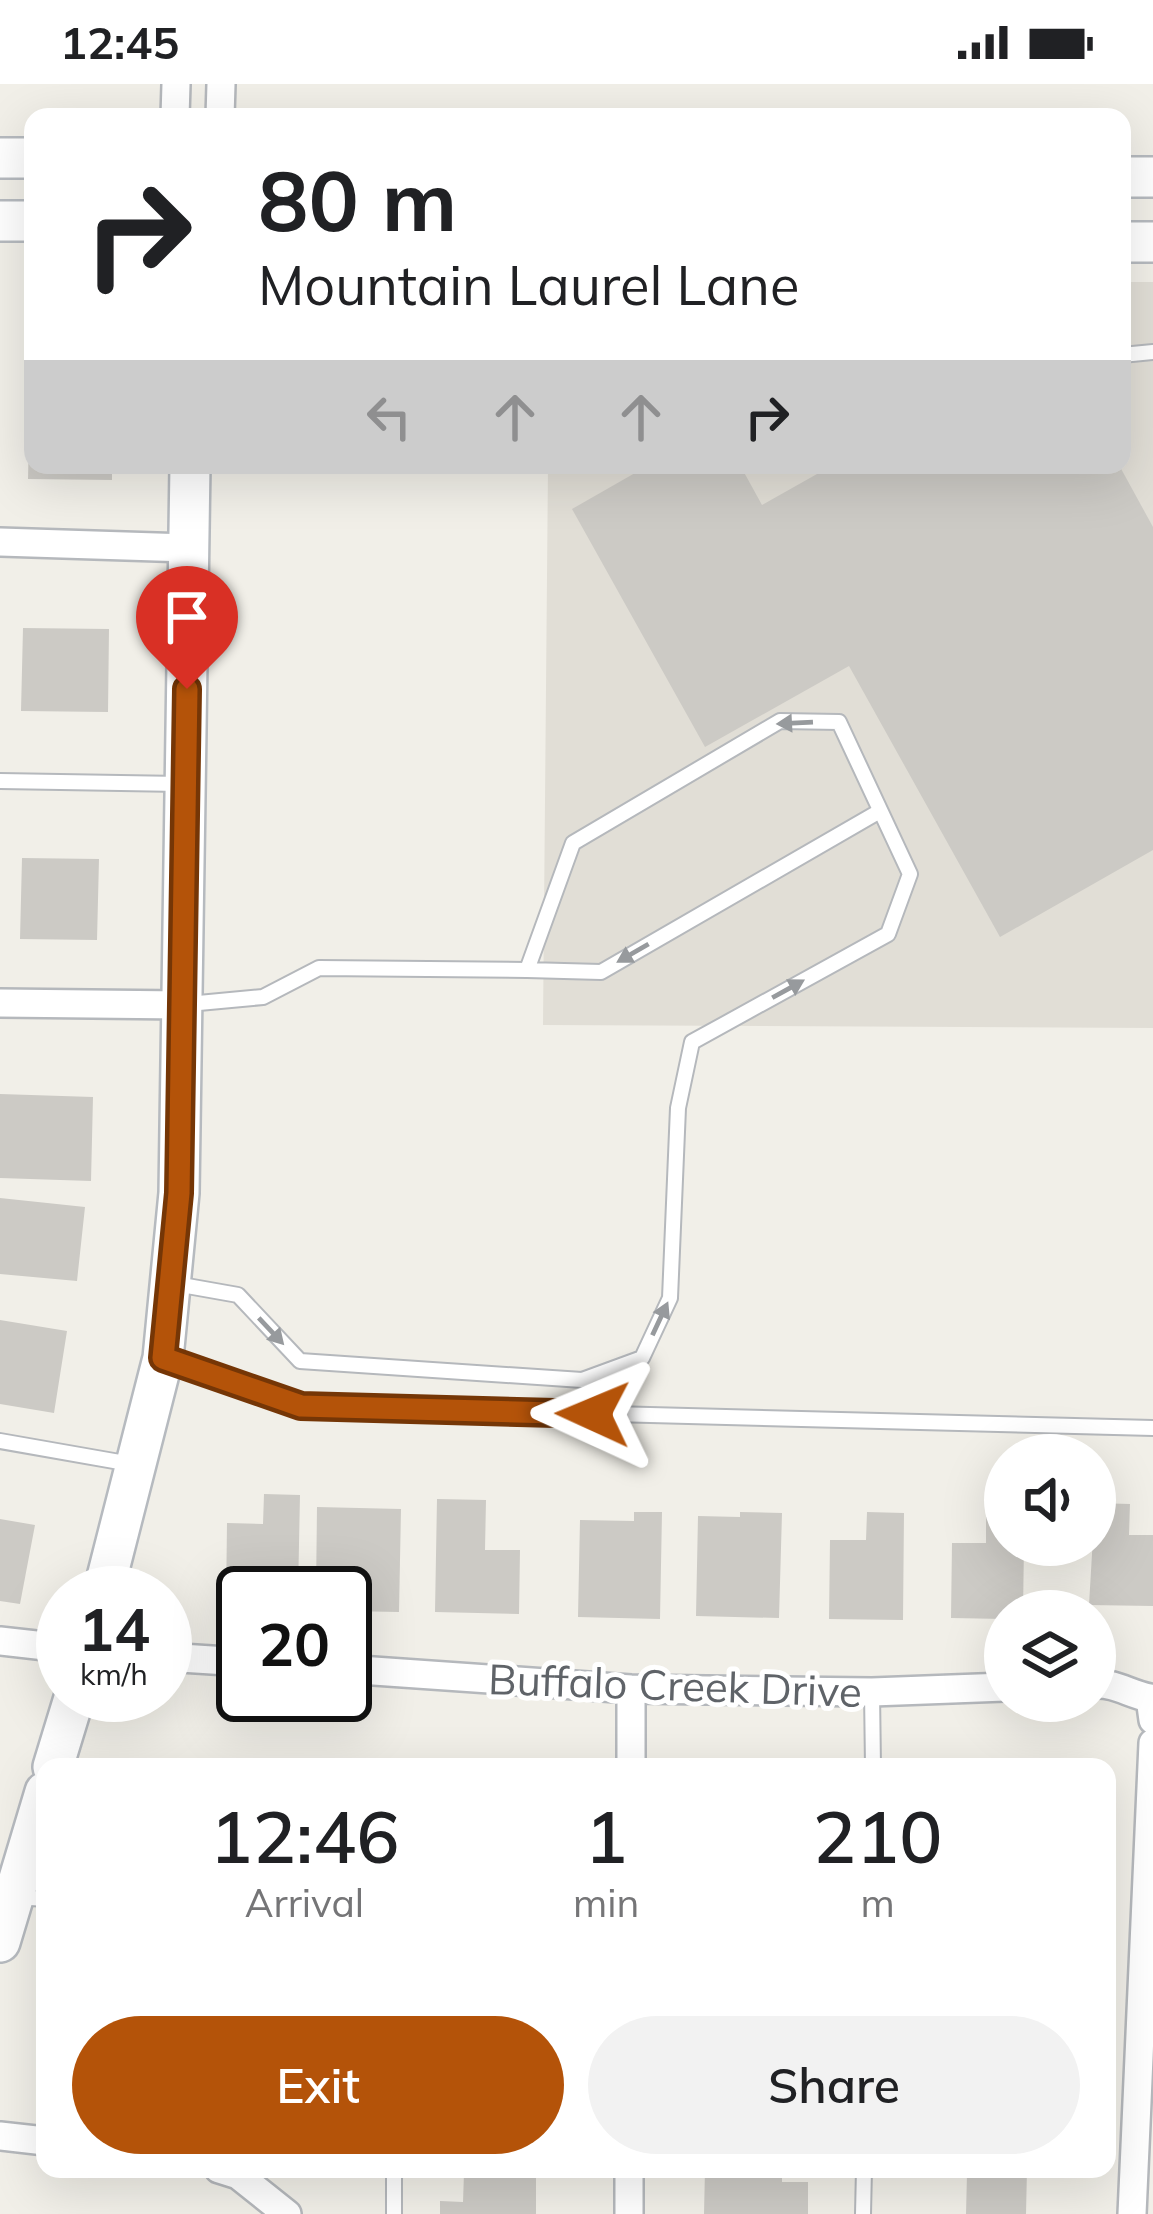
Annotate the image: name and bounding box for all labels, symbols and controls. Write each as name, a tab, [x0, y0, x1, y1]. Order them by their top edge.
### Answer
text: 12:45	[60, 14, 179, 70]
text: 80 m	[258, 147, 457, 252]
icon: right	[60, 156, 216, 312]
text: Mountain Laurel Lane	[258, 251, 799, 319]
icon: left	[356, 384, 422, 450]
icon: ahead	[482, 384, 548, 450]
icon: ahead	[608, 384, 674, 450]
icon: right	[734, 384, 800, 450]
pin	[136, 566, 238, 689]
icon: arrive	[154, 584, 220, 650]
one-way arrow	[776, 714, 814, 733]
one-way arrow	[617, 942, 650, 963]
one-way arrow	[771, 980, 804, 1001]
one-way arrow	[650, 1301, 670, 1336]
one-way arrow	[257, 1316, 284, 1345]
position arrow	[530, 1351, 656, 1477]
map controls	[984, 1434, 1116, 1722]
button: sound	[984, 1434, 1116, 1566]
speed limit sign: 20	[216, 1566, 372, 1722]
button: layers	[984, 1590, 1116, 1722]
text: 14	[78, 1591, 150, 1666]
street label: Buffalo Creek Drive	[487, 1652, 863, 1718]
text: km/h	[80, 1655, 148, 1693]
text: 12:46	[210, 1791, 399, 1881]
text: 1	[585, 1791, 628, 1881]
text: 210	[813, 1791, 942, 1881]
text: Arrival	[245, 1878, 364, 1927]
text: min	[573, 1878, 639, 1927]
text: m	[861, 1878, 895, 1927]
button: Exit	[72, 2016, 564, 2154]
button: Share	[588, 2016, 1080, 2154]

